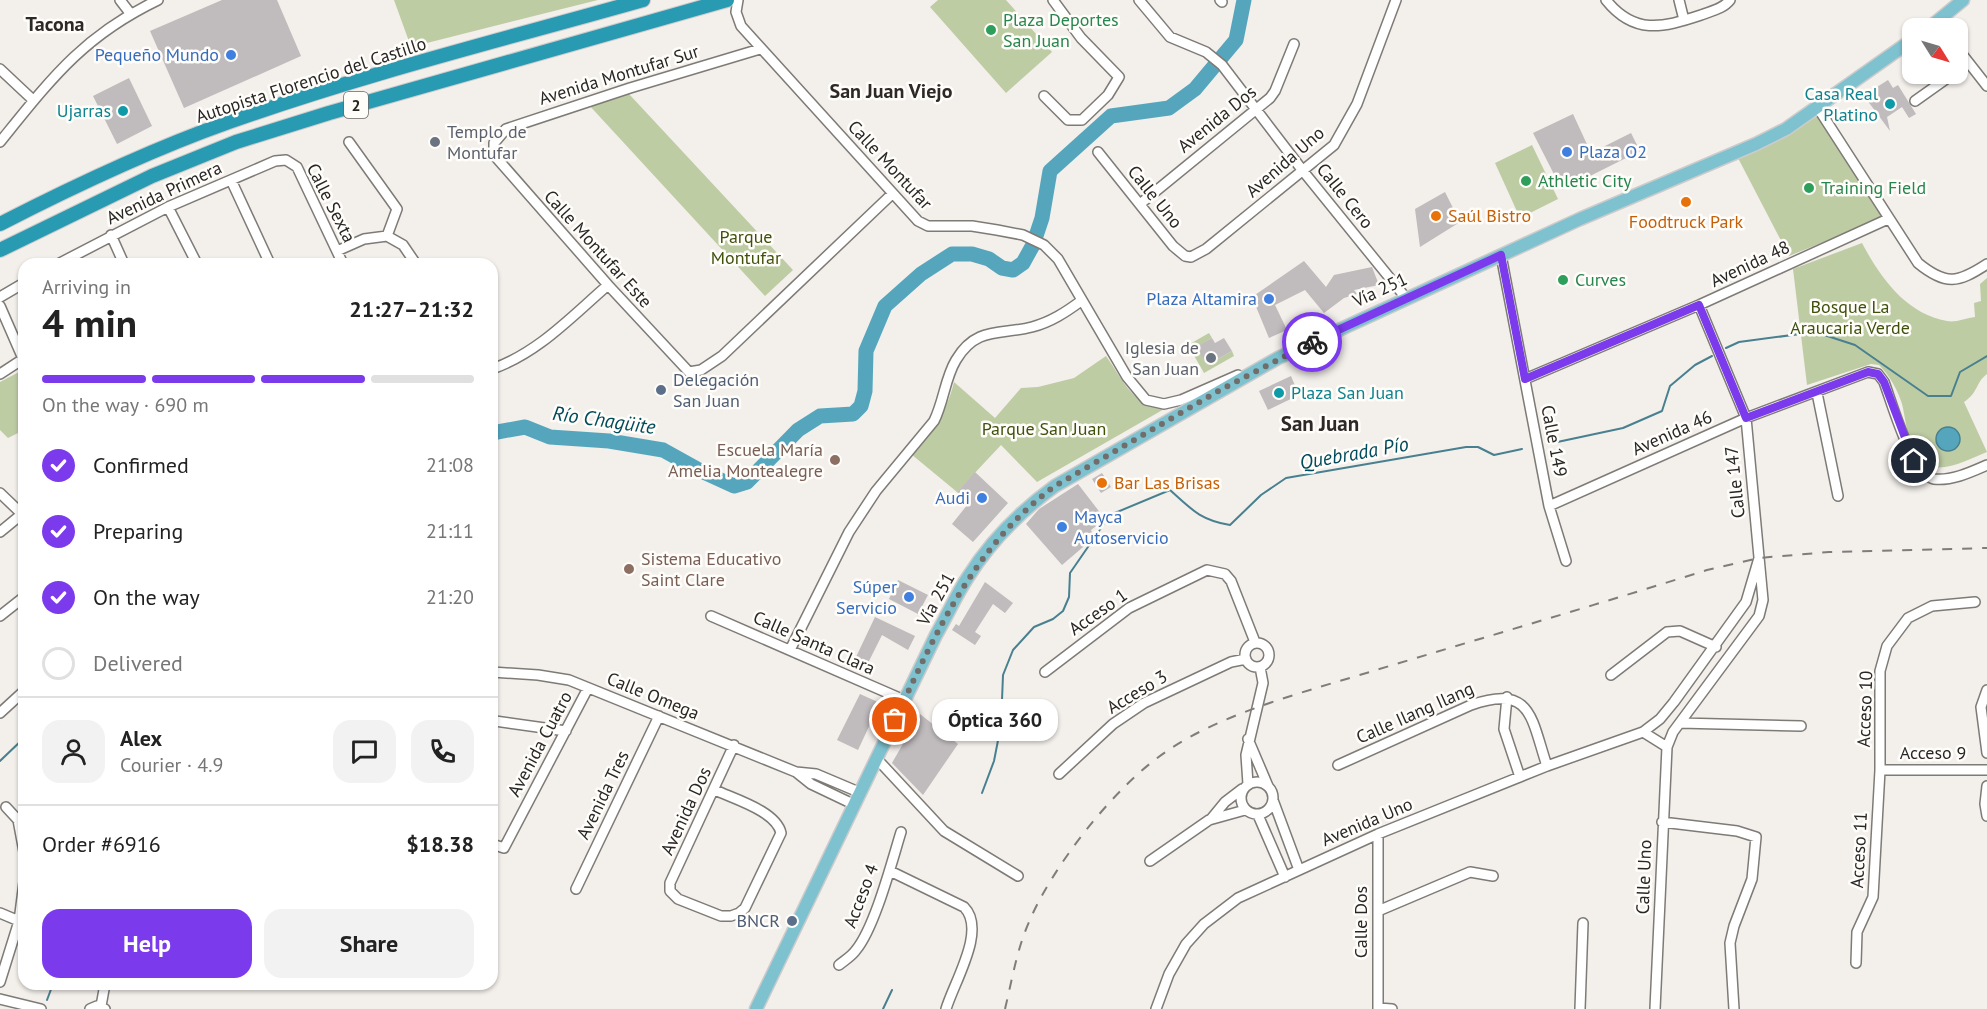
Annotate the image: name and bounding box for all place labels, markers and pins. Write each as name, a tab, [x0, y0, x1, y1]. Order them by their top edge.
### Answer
place label: Plaza Deportes San Juan	[1003, 8, 1119, 52]
marker: Plaza Deportes San Juan	[984, 23, 998, 37]
place label: Pequeño Mundo	[95, 43, 219, 66]
marker: Pequeño Mundo	[224, 48, 238, 62]
place label: Casa Real Platino	[1805, 82, 1879, 126]
marker: Casa Real Platino	[1883, 97, 1897, 111]
place label: Ujarras	[57, 99, 111, 122]
marker: Ujarras	[116, 104, 130, 118]
place label: Templo de Montufar	[447, 120, 527, 164]
marker: Templo de Montufar	[428, 135, 442, 149]
place label: Plaza O2	[1579, 140, 1647, 163]
marker: Plaza O2	[1560, 145, 1574, 159]
place label: Athletic City	[1538, 169, 1632, 192]
marker: Athletic City	[1519, 174, 1533, 188]
place label: Training Field	[1821, 176, 1926, 199]
marker: Training Field	[1802, 181, 1816, 195]
marker: Foodtruck Park	[1679, 195, 1693, 209]
place label: Saúl Bistro	[1448, 204, 1531, 227]
marker: Saúl Bistro	[1429, 209, 1443, 223]
place label: Foodtruck Park	[1629, 210, 1744, 233]
place label: Curves	[1575, 268, 1626, 291]
marker: Curves	[1556, 273, 1570, 287]
place label: Plaza Altamira	[1146, 287, 1257, 310]
marker: Plaza Altamira	[1262, 292, 1276, 306]
place label: Iglesia de San Juan	[1125, 336, 1199, 380]
marker: Iglesia de San Juan	[1204, 351, 1218, 365]
place label: Delegación San Juan	[673, 368, 759, 412]
place label: Plaza San Juan	[1291, 381, 1404, 404]
marker: Delegación San Juan	[654, 383, 668, 397]
marker: Plaza San Juan	[1272, 386, 1286, 400]
pin	[1888, 435, 1939, 486]
place label: Escuela María Amelia Montealegre	[668, 438, 823, 482]
marker: Escuela María Amelia Montealegre	[828, 453, 842, 467]
place label: Bar Las Brisas	[1114, 471, 1220, 494]
marker: Bar Las Brisas	[1095, 476, 1109, 490]
place label: Audi	[935, 486, 970, 509]
marker: Audi	[975, 491, 989, 505]
place label: Mayca Autoservicio	[1074, 505, 1169, 549]
marker: Mayca Autoservicio	[1055, 520, 1069, 534]
place label: Sistema Educativo Saint Clare	[641, 547, 782, 591]
marker: Sistema Educativo Saint Clare	[622, 562, 636, 576]
place label: Súper Servicio	[836, 575, 897, 619]
marker: Súper Servicio	[902, 590, 916, 604]
pin	[869, 694, 920, 745]
callout: Óptica 360	[931, 699, 1057, 741]
place label: BNCR	[736, 909, 780, 932]
marker: BNCR	[785, 914, 799, 928]

